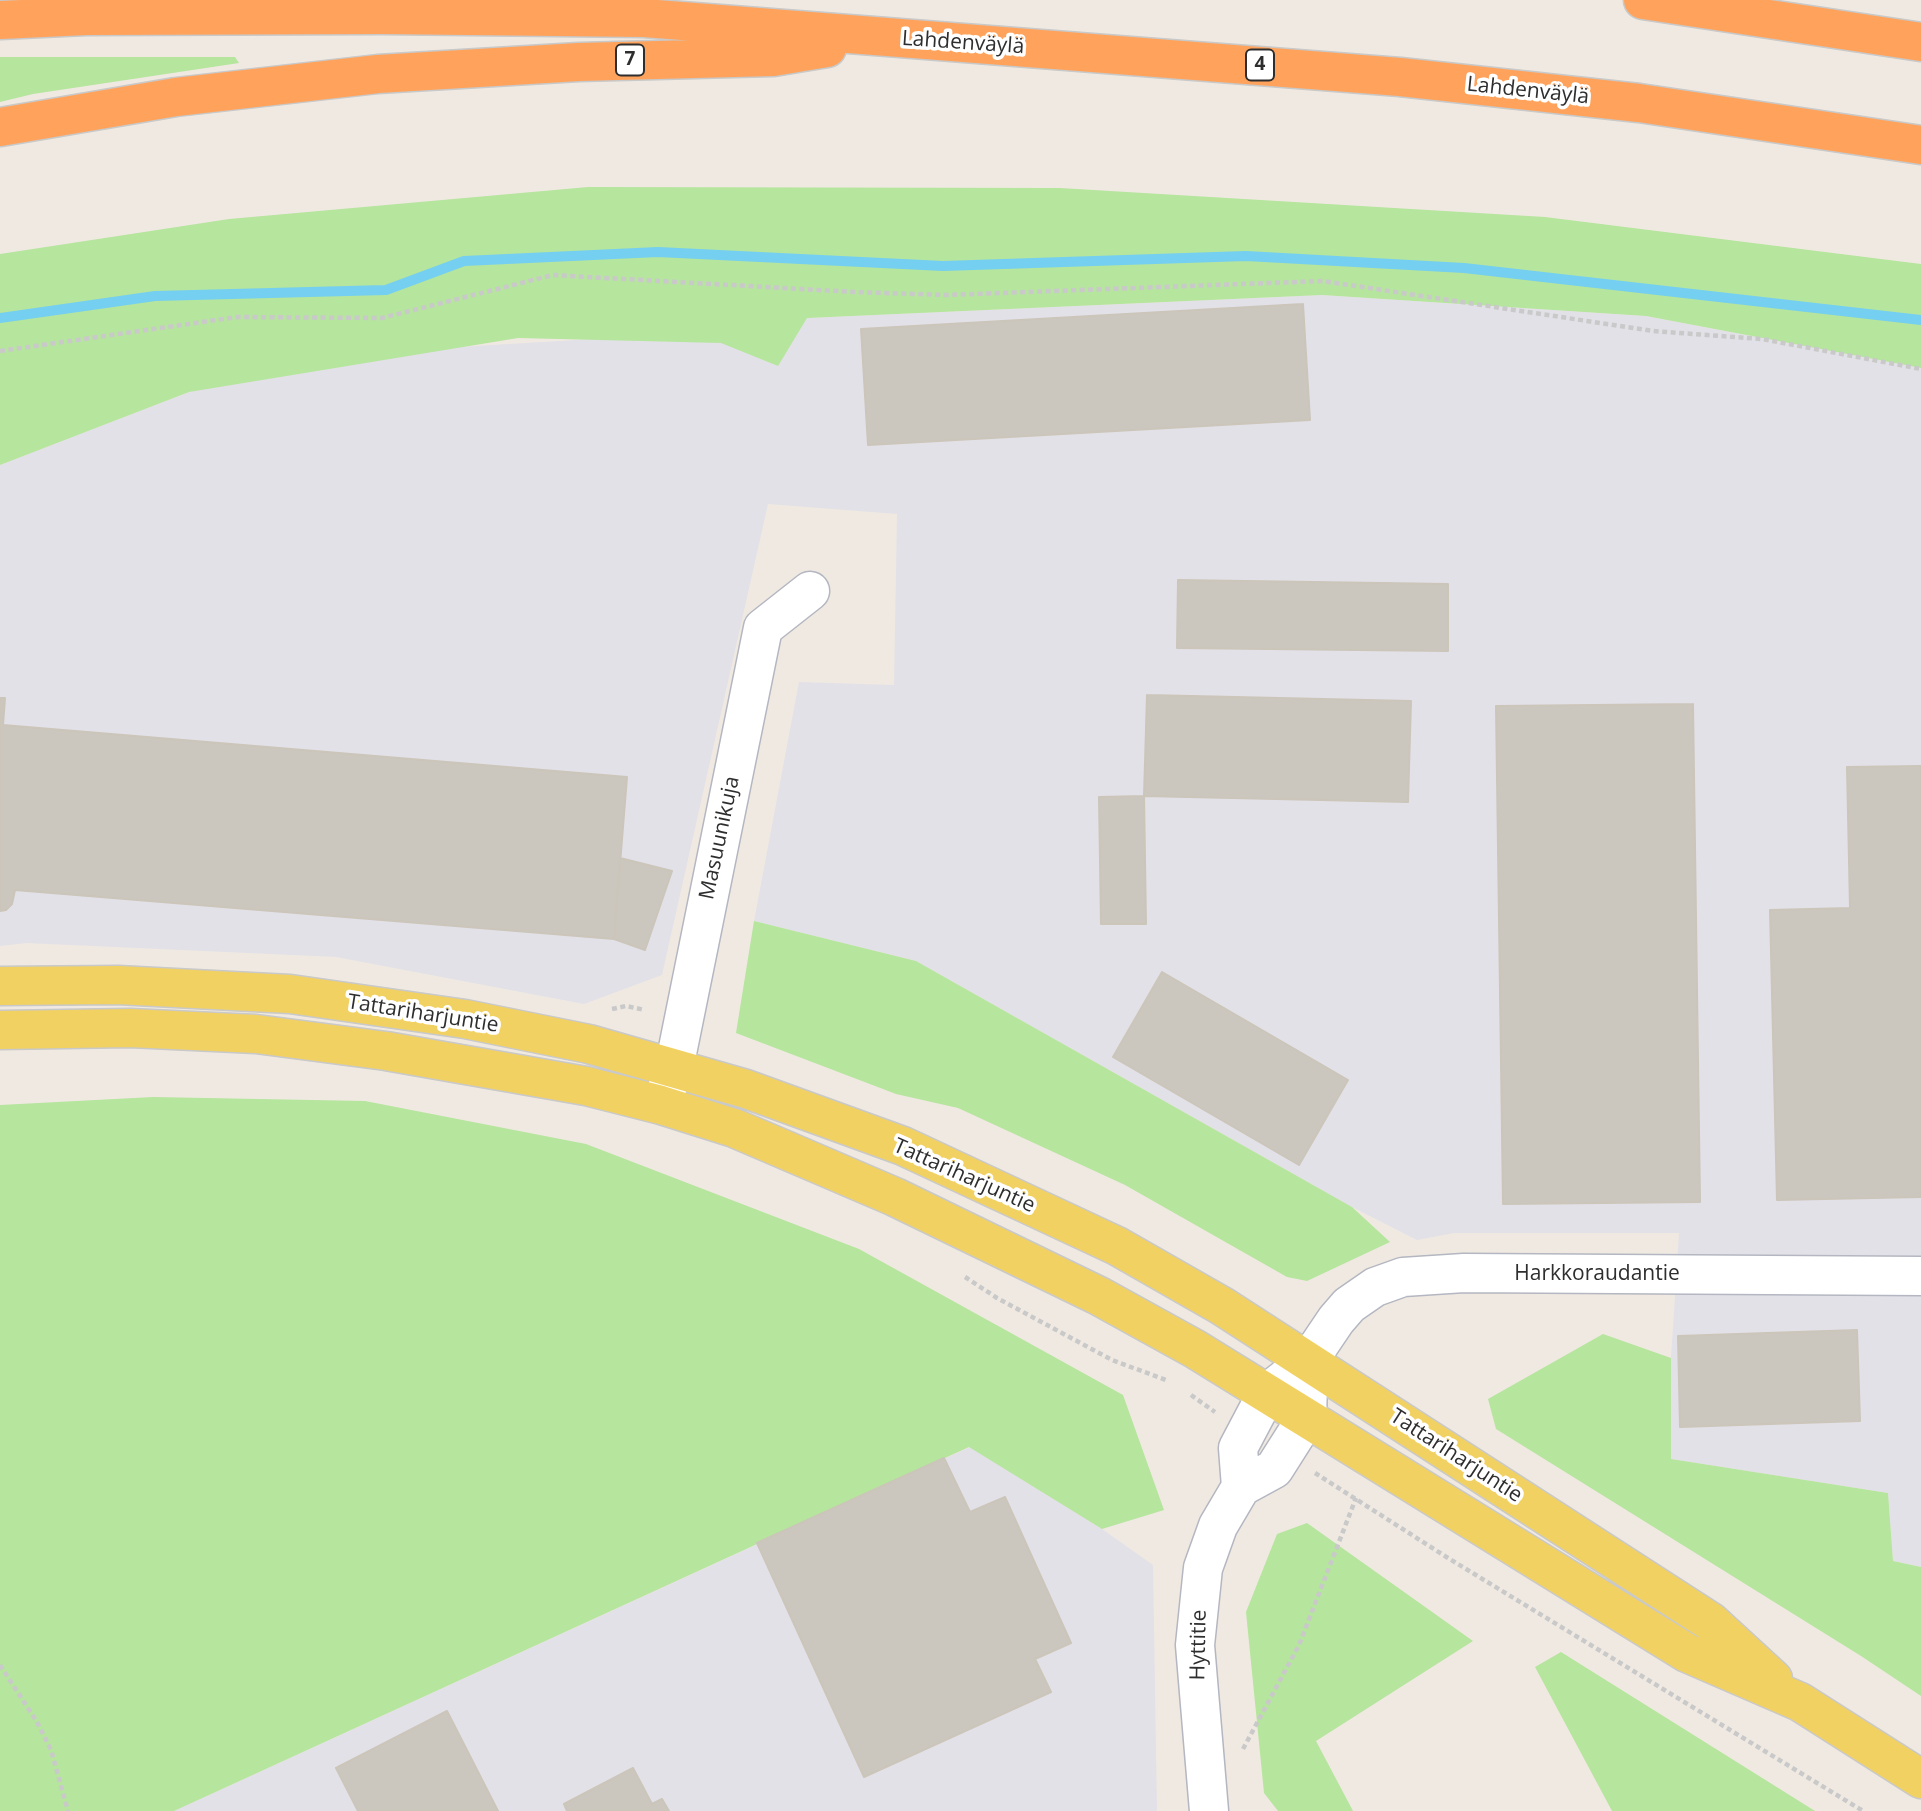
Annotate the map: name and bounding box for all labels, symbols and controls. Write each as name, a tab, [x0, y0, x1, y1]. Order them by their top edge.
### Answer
street label: Lahdenväylä	[901, 26, 1025, 60]
road number: 7	[616, 44, 644, 76]
road number: 4	[1246, 50, 1274, 80]
street label: Lahdenväylä	[1466, 72, 1590, 110]
street label: Masuunikuja	[695, 774, 745, 902]
street label: Tattariharjuntie	[346, 990, 500, 1038]
street label: Tattariharjuntie	[889, 1133, 1039, 1219]
street label: Harkkoraudantie	[1514, 1261, 1680, 1287]
street label: Tattariharjuntie	[1385, 1404, 1527, 1508]
street label: Hyttitie	[1186, 1609, 1212, 1681]

